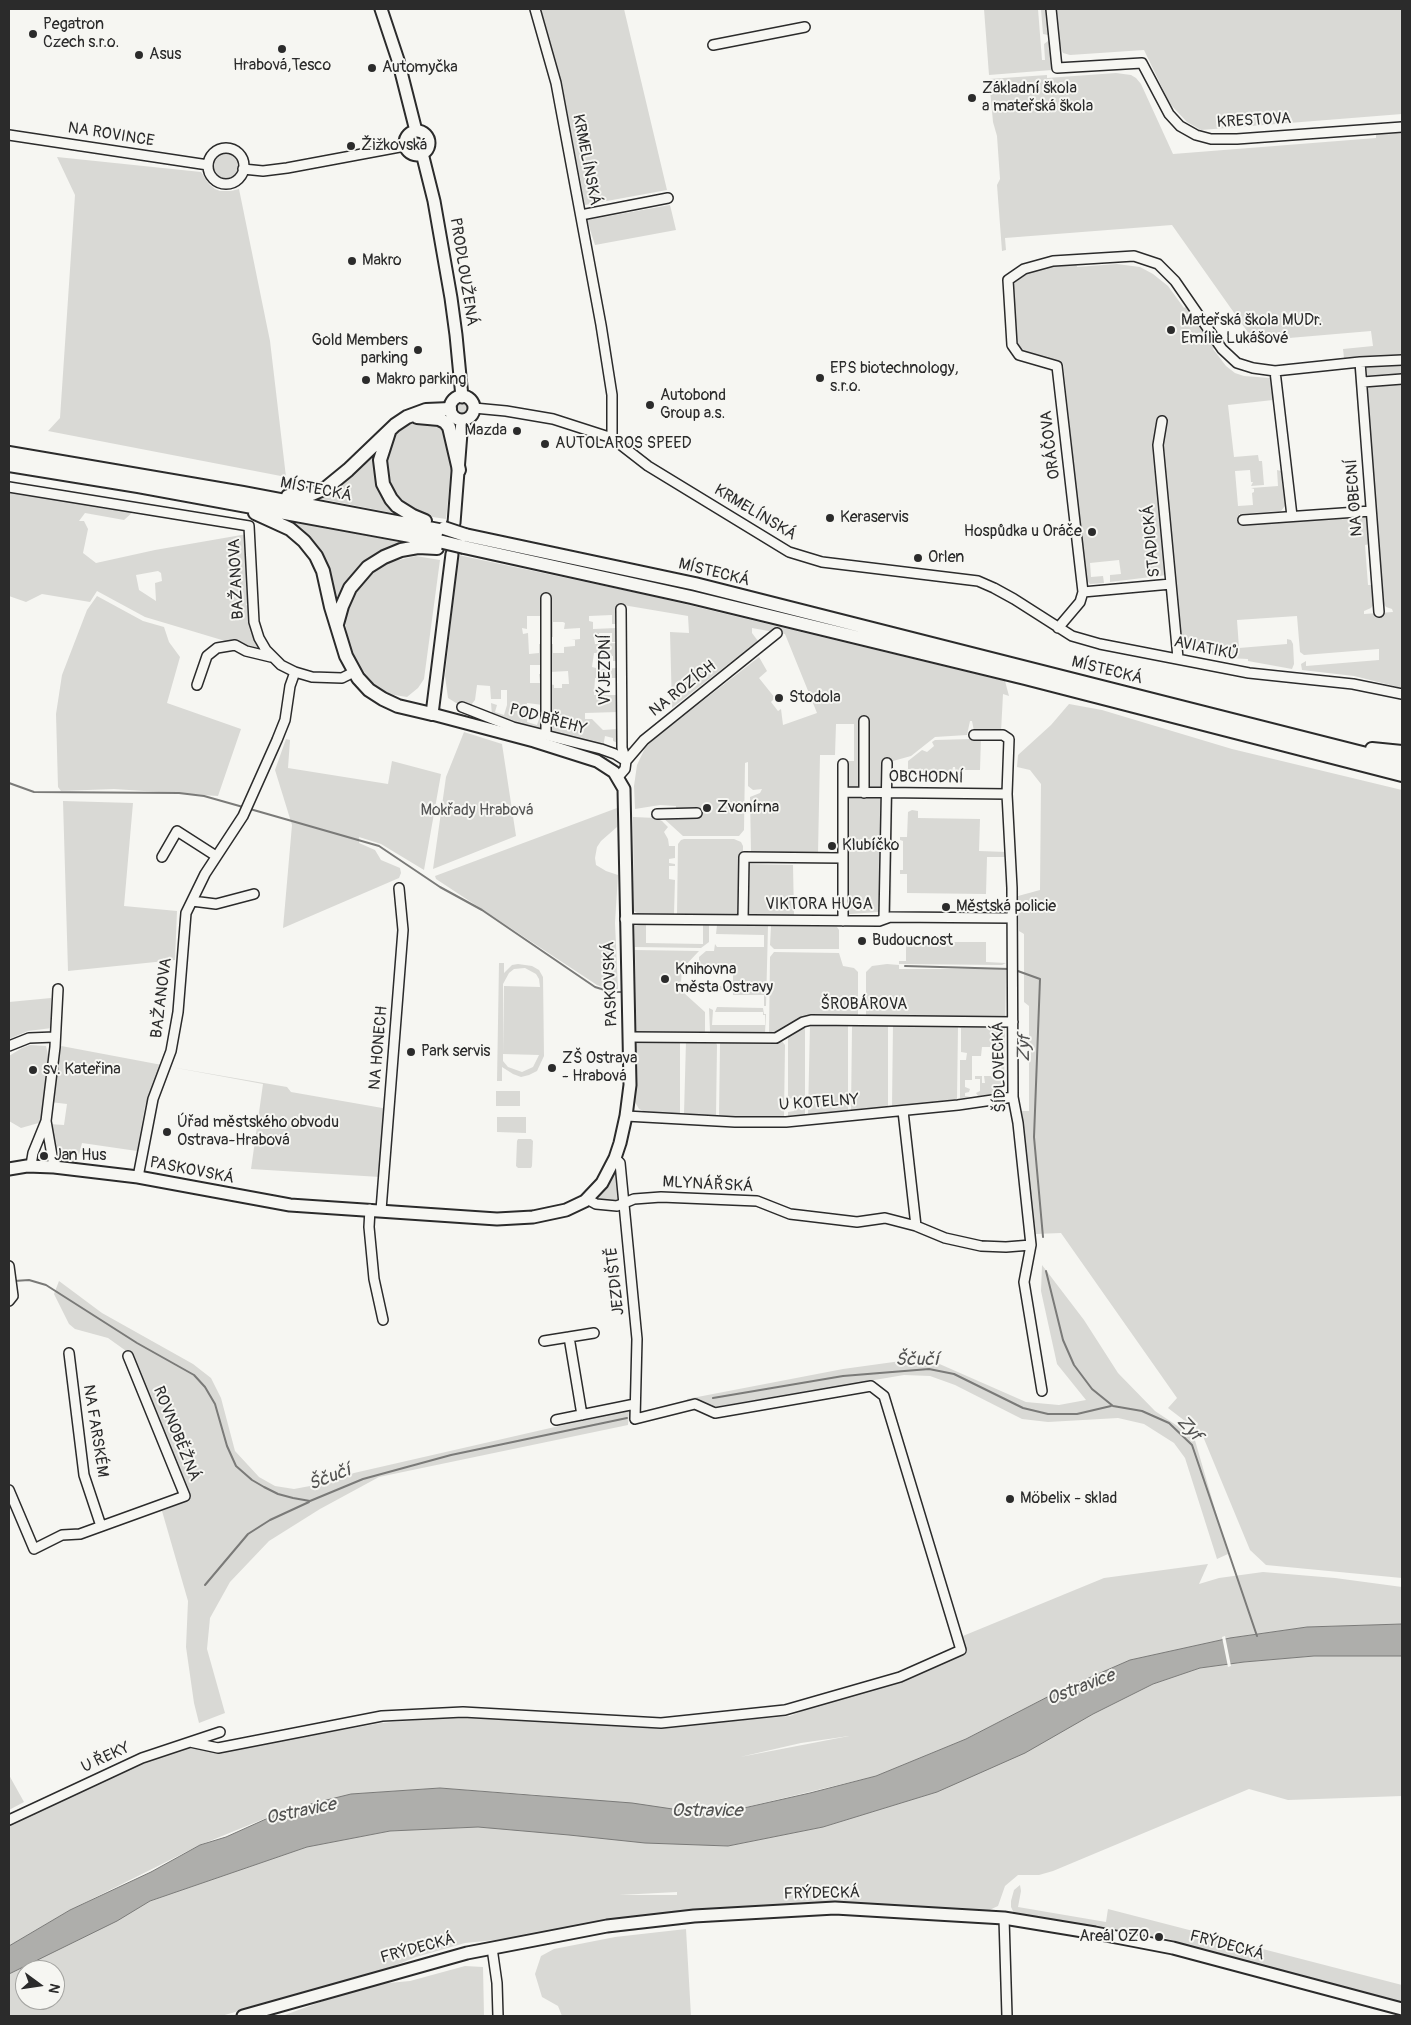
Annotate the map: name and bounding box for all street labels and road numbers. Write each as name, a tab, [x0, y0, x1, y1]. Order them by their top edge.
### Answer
street label: KRESTOVA	[1216, 109, 1292, 133]
street label: KRMELÍNSKÁ	[568, 113, 604, 207]
street label: NA ROVINCE	[66, 119, 156, 151]
street label: PRODLOUŽENÁ	[445, 216, 481, 328]
street label: ORÁČOVA	[1037, 410, 1065, 480]
street label: NA OBECNÍ	[1343, 459, 1367, 537]
street label: MÍSTECKÁ	[278, 474, 354, 506]
street label: KRMELÍNSKÁ	[710, 481, 800, 545]
street label: STADICKÁ	[1139, 504, 1165, 578]
street label: BAŽANOVA	[225, 538, 249, 620]
street label: MÍSTECKÁ	[676, 555, 752, 591]
street label: AVIATIKŮ	[1172, 633, 1240, 665]
street label: VÝJEZDNÍ	[596, 635, 616, 705]
street label: MÍSTECKÁ	[1069, 653, 1145, 689]
street label: NA ROZÍCH	[646, 657, 720, 721]
street label: POD BŘEHY	[507, 700, 589, 740]
street label: OBCHODNÍ	[888, 768, 964, 788]
street label: VIKTORA HUGA	[765, 895, 873, 915]
street label: PASKOVSKÁ	[600, 941, 622, 1027]
street label: BAŽANOVA	[148, 957, 176, 1039]
street label: ŠROBÁROVA	[821, 995, 907, 1015]
street label: NA HONECH	[366, 1005, 392, 1091]
street label: ŠÍDLOVECKÁ	[989, 1021, 1011, 1113]
street label: U KOTELNY	[778, 1091, 860, 1115]
street label: PASKOVSKÁ	[148, 1153, 236, 1189]
street label: MLYNÁŘSKÁ	[662, 1173, 754, 1197]
street label: JEZDIŠTĚ	[603, 1246, 629, 1316]
street label: NA FARSKÉM	[78, 1383, 112, 1479]
street label: ROVNOBĚŽNÁ	[148, 1384, 204, 1484]
street label: U ŘEKY	[79, 1738, 133, 1778]
street label: FRÝDECKÁ	[784, 1884, 860, 1904]
street label: FRÝDECKÁ	[1188, 1927, 1266, 1965]
street label: FRÝDECKÁ	[379, 1930, 457, 1968]

